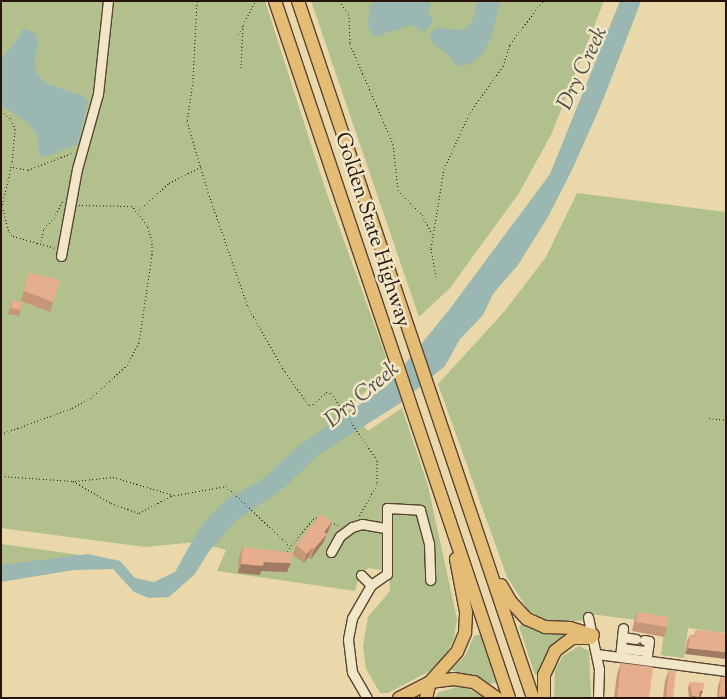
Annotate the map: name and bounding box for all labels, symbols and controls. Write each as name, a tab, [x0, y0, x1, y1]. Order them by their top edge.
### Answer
water label: Dry Creek	[553, 23, 615, 115]
street label: Golden State Highway	[329, 129, 415, 331]
water label: Dry Creek	[320, 357, 406, 435]

